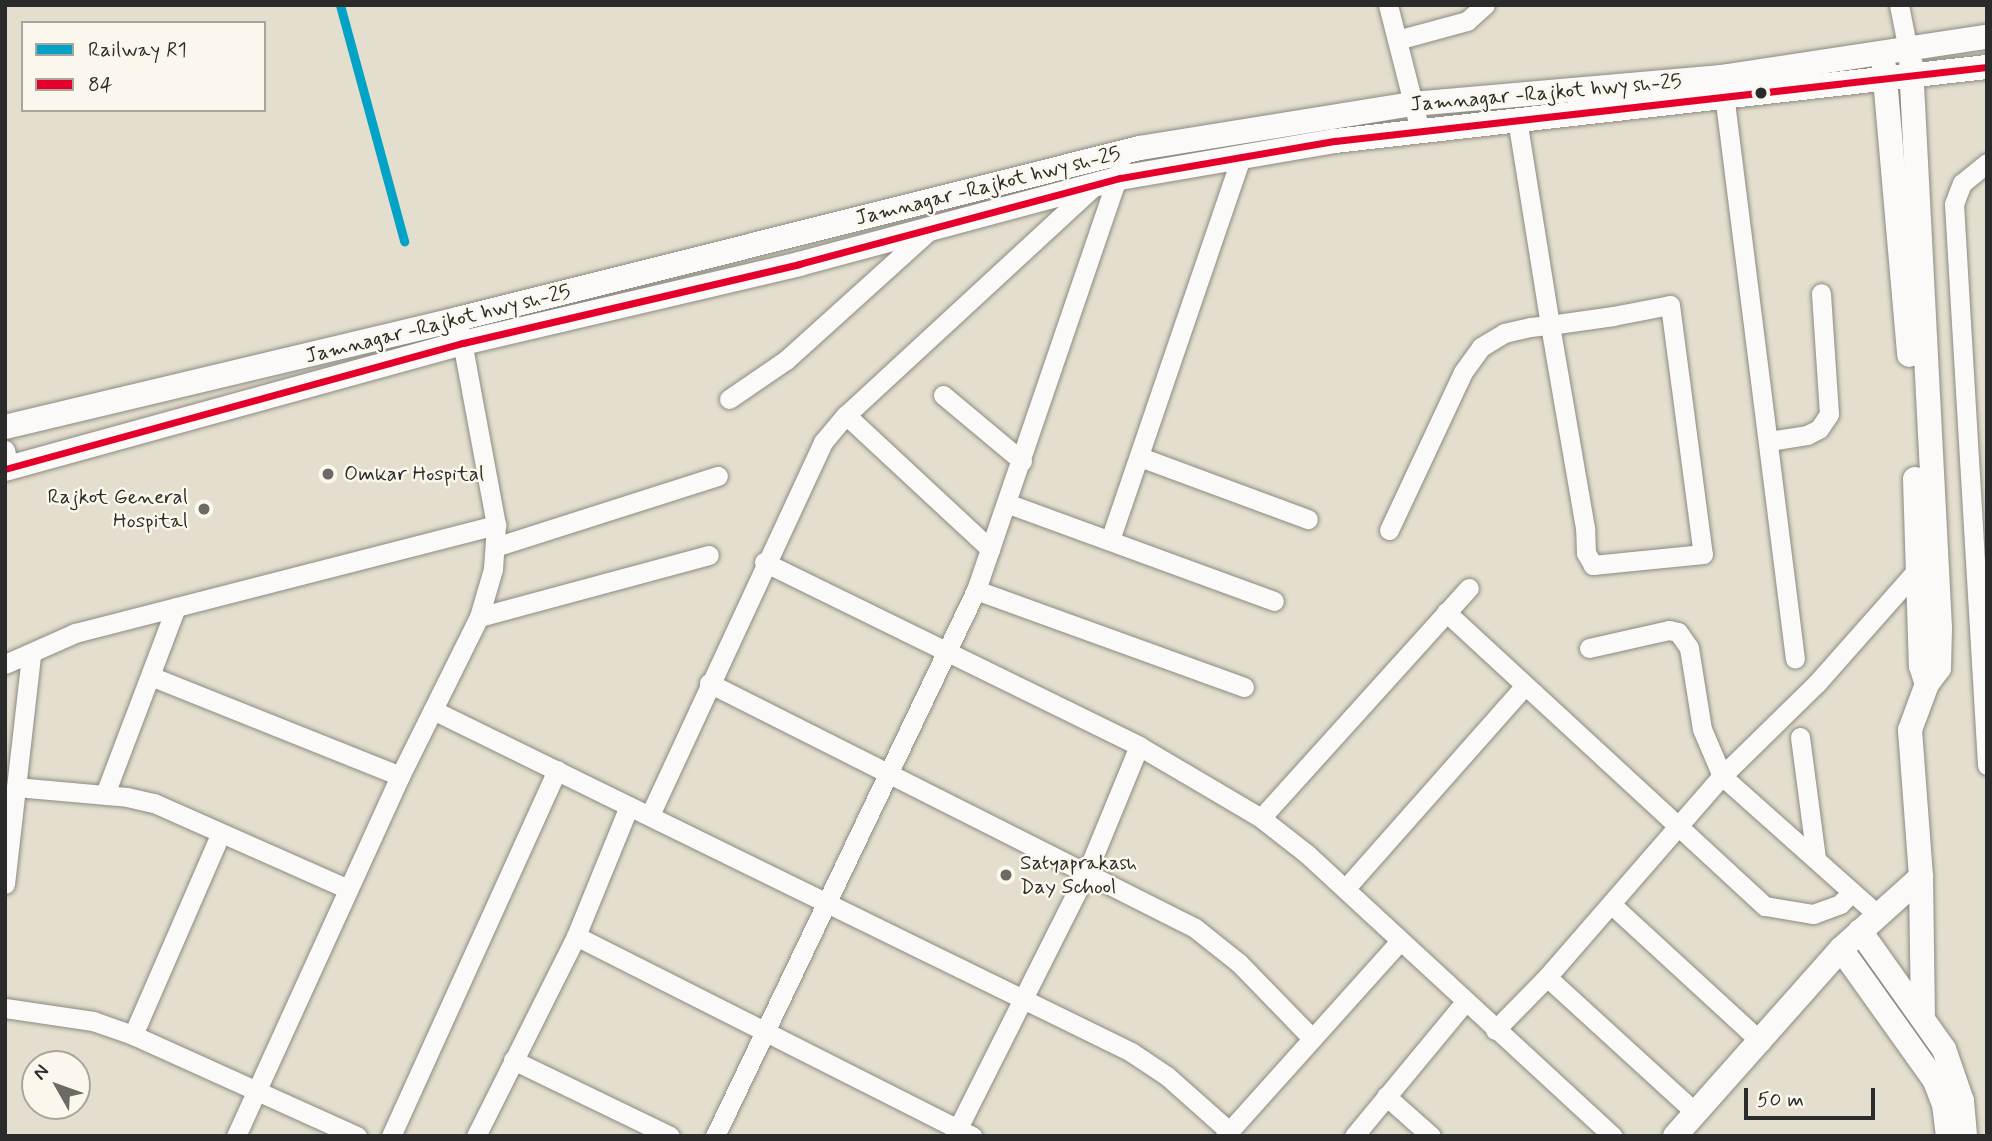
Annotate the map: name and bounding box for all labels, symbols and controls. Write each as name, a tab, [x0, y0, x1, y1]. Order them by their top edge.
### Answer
legend	[21, 21, 266, 112]
text: Railway R1	[88, 36, 187, 64]
street label: Jamnagar -Rajkot hwy sh-25	[1411, 69, 1681, 117]
text: 84	[88, 71, 113, 99]
unlabelled marker	[1754, 86, 1768, 100]
street label: Jamnagar -Rajkot hwy sh-25	[855, 141, 1121, 231]
street label: Jamnagar -Rajkot hwy sh-25	[305, 279, 571, 369]
place label: Omkar Hospital	[344, 461, 487, 487]
marker: Omkar Hospital	[318, 464, 338, 484]
place label: Rajkot General Hospital	[49, 484, 188, 534]
marker: Rajkot General Hospital	[194, 499, 214, 519]
place label: Satyaprakash Day School	[1020, 850, 1137, 900]
marker: Satyaprakash Day School	[998, 867, 1014, 883]
north arrow	[21, 1050, 91, 1120]
text: N	[27, 1060, 55, 1085]
scale bar	[1747, 1074, 1878, 1118]
text: 50 m	[1757, 1086, 1804, 1114]

